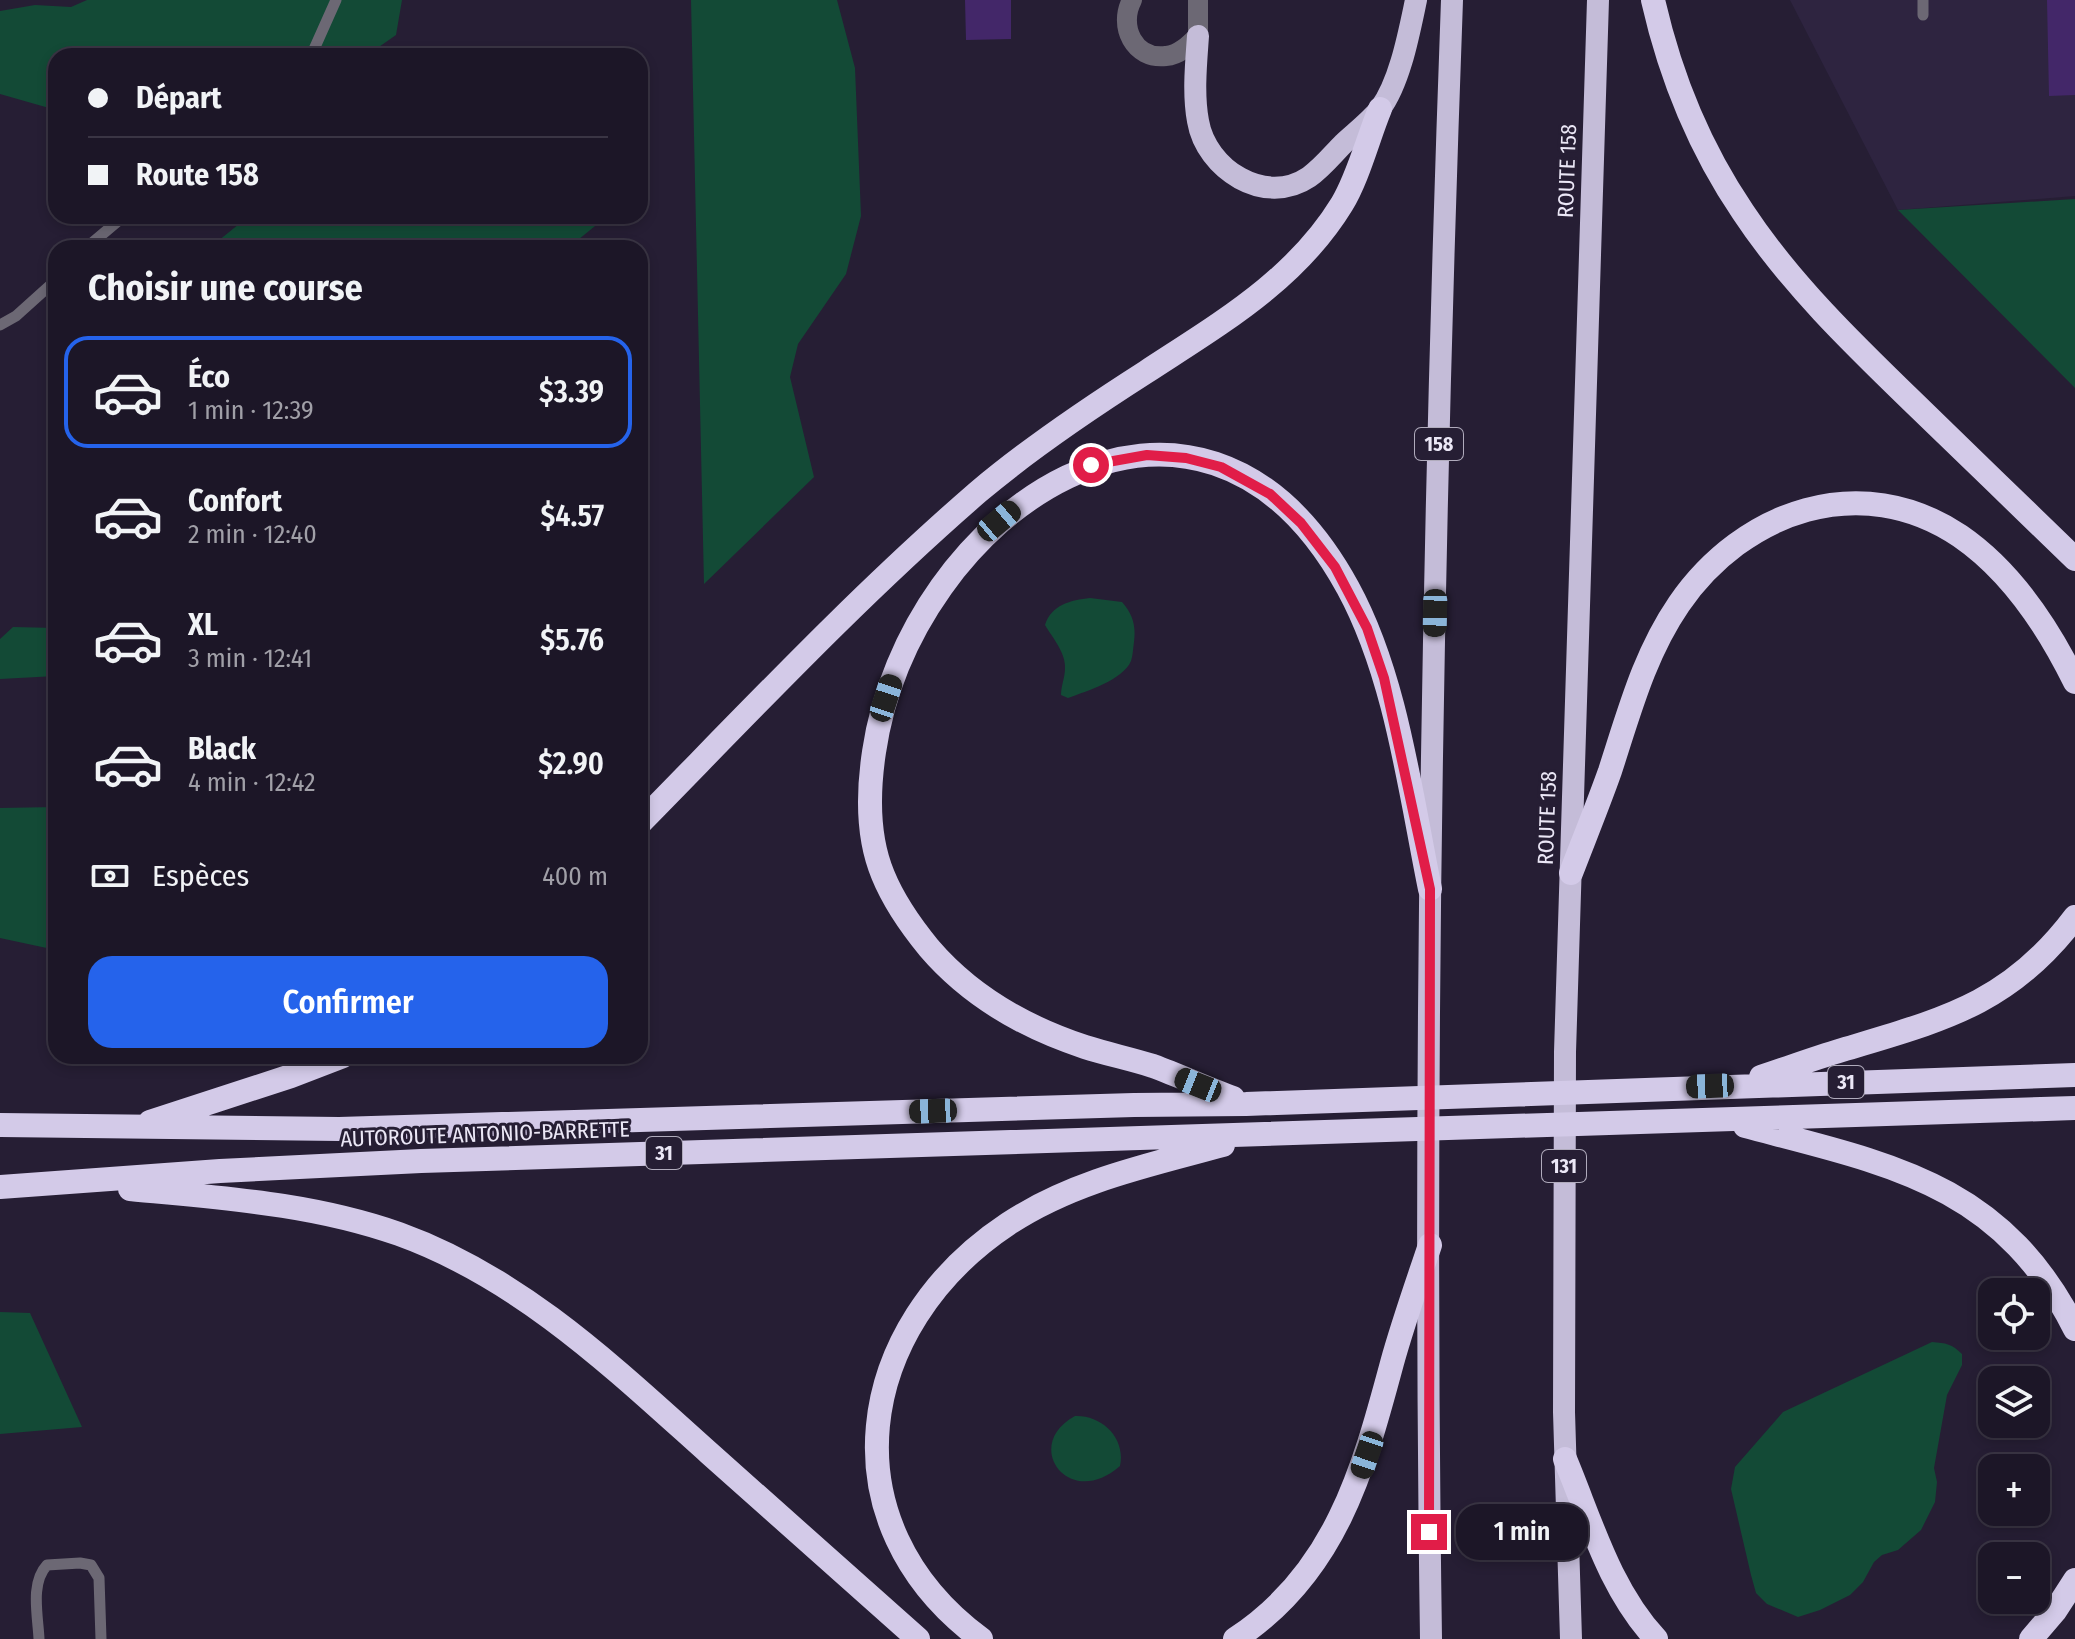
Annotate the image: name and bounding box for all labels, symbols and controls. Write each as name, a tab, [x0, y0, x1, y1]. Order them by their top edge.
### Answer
text: Départ	[136, 80, 222, 116]
street label: ROUTE 158	[1552, 124, 1582, 218]
text: Route 158	[136, 157, 259, 193]
text: Choisir une course	[88, 266, 363, 310]
icon: car	[92, 356, 164, 428]
text: Éco	[188, 359, 230, 395]
text: $3.39	[539, 374, 604, 410]
text: 1 min · 12:39	[188, 395, 314, 426]
road number: 158	[1415, 428, 1463, 460]
route start	[1073, 447, 1109, 483]
icon: car	[92, 480, 164, 552]
text: Confort	[188, 483, 282, 519]
car	[973, 496, 1025, 546]
text: $4.57	[540, 498, 604, 534]
text: 2 min · 12:40	[188, 519, 317, 550]
car	[1423, 589, 1447, 637]
icon: car	[92, 604, 164, 676]
text: XL	[188, 607, 218, 643]
text: $5.76	[540, 622, 604, 658]
text: 3 min · 12:41	[188, 643, 312, 674]
car	[867, 671, 905, 725]
icon: car	[92, 728, 164, 800]
text: Black	[188, 731, 256, 767]
text: $2.90	[538, 746, 604, 782]
text: 4 min · 12:42	[188, 767, 315, 798]
street label: ROUTE 158	[1532, 771, 1562, 865]
icon: cash	[88, 854, 132, 898]
text: Espèces	[152, 858, 249, 894]
text: 400 m	[542, 861, 608, 892]
button: Confirmer	[88, 956, 608, 1048]
car	[1171, 1065, 1225, 1105]
road number: 31	[1828, 1066, 1864, 1098]
car	[1686, 1073, 1734, 1099]
car	[909, 1098, 957, 1124]
street label: AUTOROUTE ANTONIO-BARRETTE	[340, 1115, 630, 1153]
road number: 31	[646, 1137, 682, 1169]
road number: 131	[1542, 1150, 1586, 1182]
map controls	[1978, 1278, 2050, 1614]
button: locate	[1978, 1278, 2050, 1350]
button: layers	[1978, 1366, 2050, 1438]
car	[1348, 1428, 1386, 1482]
button: +	[1978, 1454, 2050, 1526]
callout: 1 min	[1457, 1504, 1589, 1560]
route end	[1411, 1514, 1447, 1550]
text: 1 min	[1494, 1516, 1550, 1547]
button: −	[1978, 1542, 2050, 1614]

